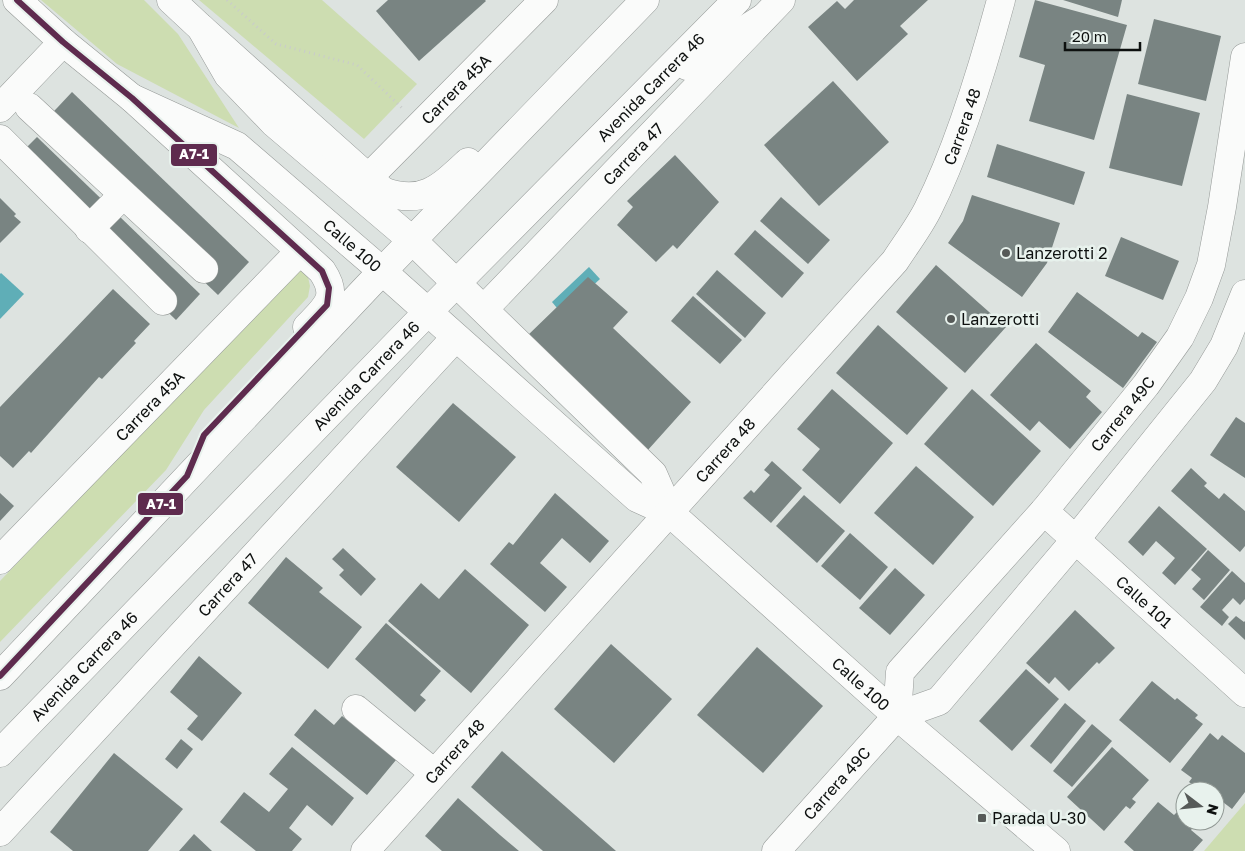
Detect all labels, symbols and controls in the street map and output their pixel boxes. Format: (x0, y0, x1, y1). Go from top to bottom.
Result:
scale bar (1065, 20, 1140, 52)
text: 20 m (1072, 27, 1107, 45)
street label: Avenida Carrera 46 (593, 29, 709, 146)
street label: Carrera 45A (417, 50, 495, 128)
street label: Carrera 48 (939, 85, 985, 168)
street label: Carrera 47 (598, 119, 668, 189)
line badge: A7-1 (170, 143, 218, 167)
text: A7-1 (179, 145, 209, 162)
street label: Calle 100 (319, 215, 386, 276)
place label: Lanzerotti 2 (1016, 243, 1108, 263)
marker: Lanzerotti 2 (1000, 247, 1012, 259)
place label: Lanzerotti (961, 309, 1039, 329)
marker: Lanzerotti (945, 313, 957, 325)
street label: Avenida Carrera 46 (309, 316, 424, 434)
street label: Carrera 45A (111, 366, 189, 445)
street label: Carrera 49C (1086, 372, 1159, 456)
street label: Carrera 48 (691, 413, 759, 487)
line badge: A7-1 (137, 492, 184, 516)
text: A7-1 (146, 495, 176, 512)
street label: Carrera 47 (194, 549, 262, 621)
street label: Calle 101 (1112, 571, 1176, 632)
street label: Avenida Carrera 46 (27, 607, 142, 725)
street label: Calle 100 (828, 653, 894, 715)
street label: Carrera 48 (420, 715, 489, 788)
street label: Carrera 49C (799, 743, 875, 824)
north arrow (1175, 781, 1225, 831)
text: N (1203, 802, 1223, 817)
place label: Parada U-30 (992, 808, 1086, 828)
marker: Parada U-30 (976, 812, 988, 824)

